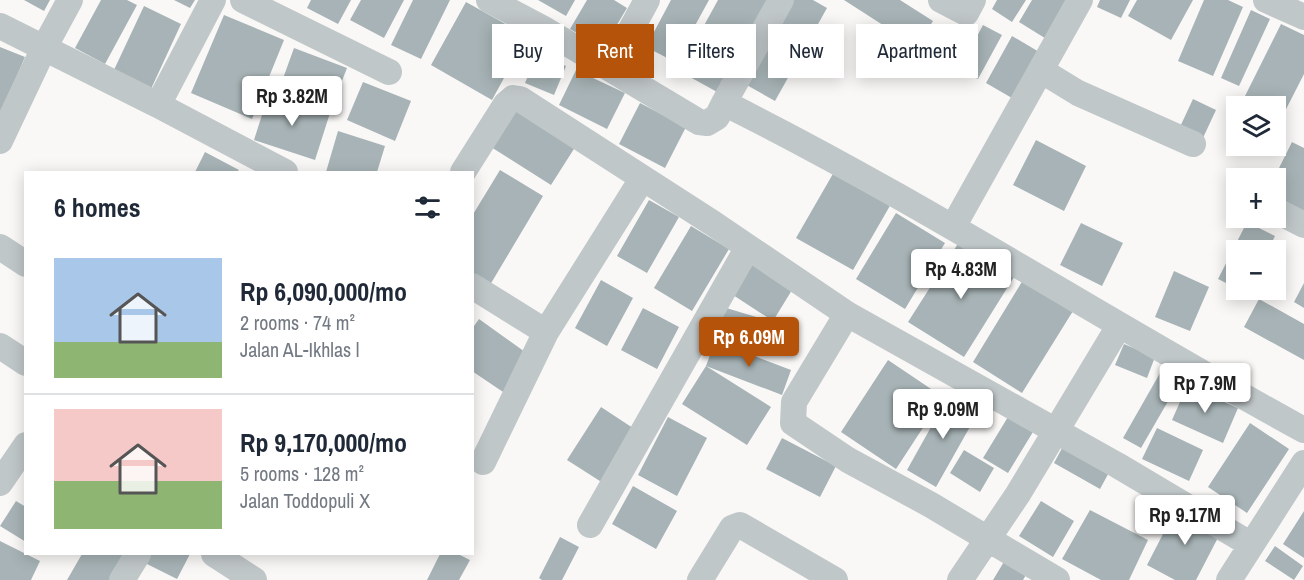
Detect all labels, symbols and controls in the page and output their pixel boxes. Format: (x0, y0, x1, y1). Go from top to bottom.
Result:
chip: Buy (492, 24, 564, 78)
chip: Rent (576, 24, 654, 78)
chip: Filters (666, 24, 756, 78)
chip: New (768, 24, 844, 78)
chip: Apartment (856, 24, 978, 78)
pin: Rp 3.82M (230, 76, 354, 127)
text: Rp 3.82M (256, 82, 328, 109)
map controls (1226, 96, 1286, 300)
button: layers (1226, 96, 1286, 156)
button: + (1226, 168, 1286, 228)
text: 6 homes (54, 190, 141, 225)
icon: filters (411, 191, 444, 224)
button: − (1226, 240, 1286, 300)
pin: Rp 4.83M (899, 249, 1023, 300)
text: Rp 4.83M (925, 255, 997, 282)
text: Rp 6,090,000/mo (240, 274, 407, 309)
icon: home (102, 282, 174, 354)
text: 2 rooms · 74 m² (240, 309, 355, 336)
pin: Rp 6.09M (687, 317, 811, 368)
text: Rp 6.09M (713, 323, 785, 350)
text: Jalan AL-Ikhlas l (240, 336, 359, 363)
pin: Rp 7.9M (1150, 363, 1260, 414)
text: Rp 7.9M (1174, 369, 1236, 396)
pin: Rp 9.09M (881, 389, 1005, 440)
text: Rp 9.09M (907, 395, 979, 422)
text: Rp 9,170,000/mo (240, 425, 407, 460)
icon: home (102, 433, 174, 505)
text: 5 rooms · 128 m² (240, 460, 364, 487)
text: Jalan Toddopuli X (240, 487, 370, 514)
pin: Rp 9.17M (1123, 495, 1247, 546)
text: Rp 9.17M (1149, 501, 1221, 528)

